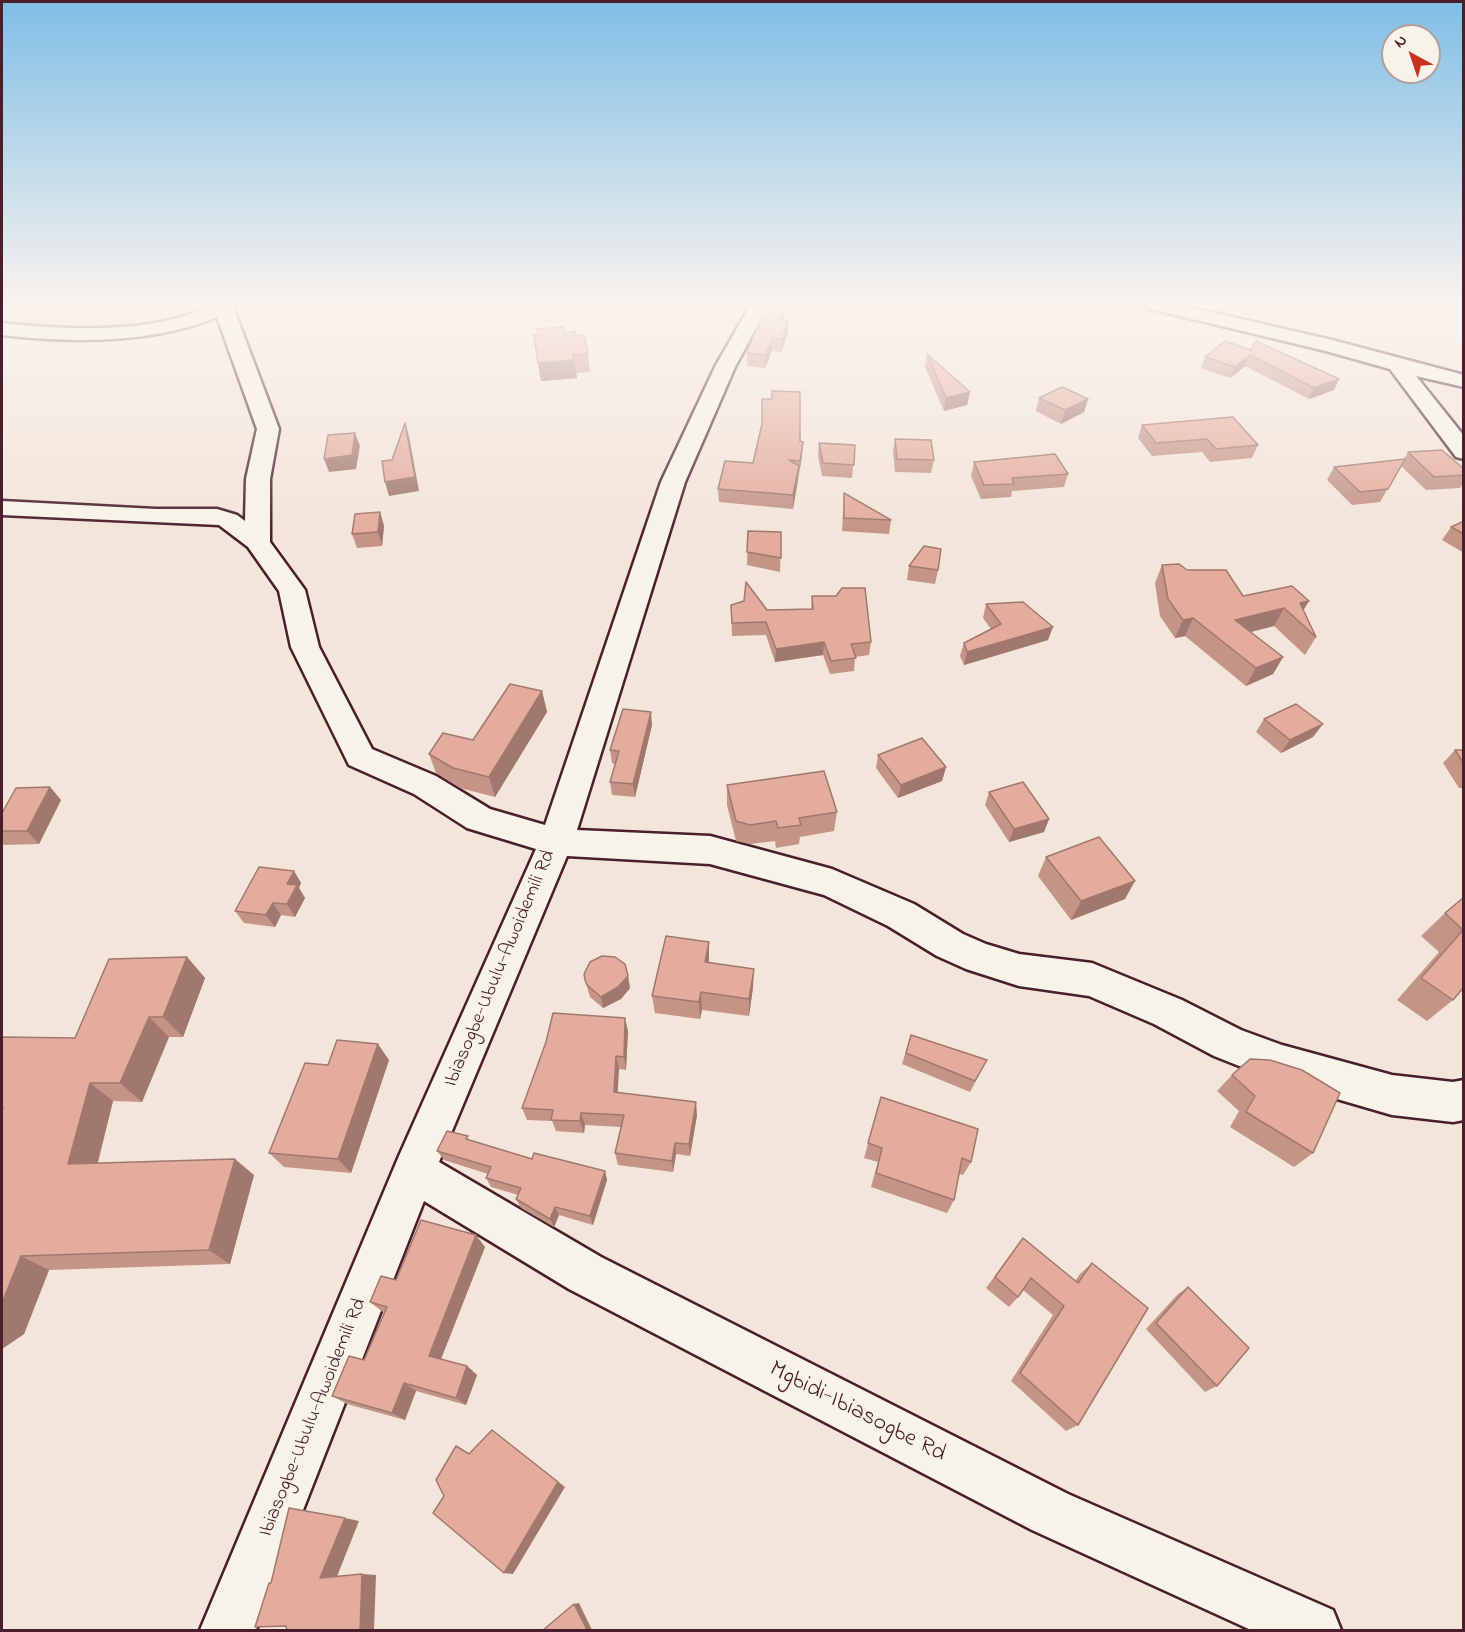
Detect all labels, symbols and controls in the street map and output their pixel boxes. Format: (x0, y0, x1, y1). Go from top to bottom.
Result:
north arrow (1381, 24, 1441, 84)
text: N (1389, 29, 1413, 54)
street label: Ibiasogbe-Ubulu-Awoidemili Rd (440, 847, 562, 1091)
street label: Ibiasogbe-Ubulu-Awoidemili Rd (255, 1295, 373, 1541)
street label: Mgbidi-Ibiasogbe Rd (764, 1356, 950, 1470)

